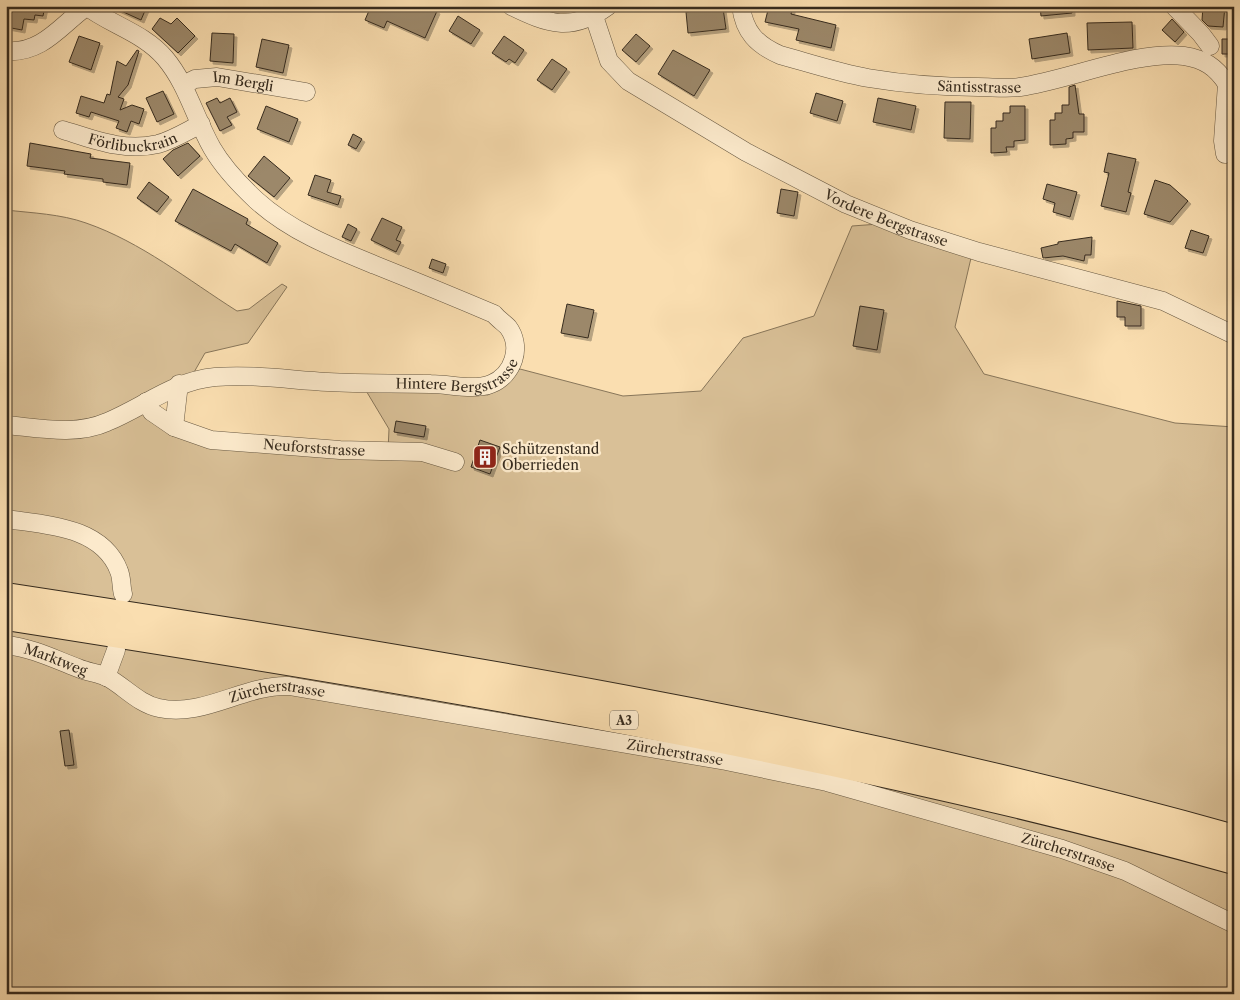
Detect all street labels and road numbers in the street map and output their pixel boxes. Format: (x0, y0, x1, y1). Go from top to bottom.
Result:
street label: Im Bergli (212, 68, 275, 95)
street label: Säntisstrasse (937, 77, 1022, 97)
street label: Förlibuckrain (86, 129, 180, 156)
street label: Vordere Bergstrasse (820, 185, 950, 251)
street label: Hintere Bergstrasse (395, 356, 522, 396)
street label: Neuforststrasse (263, 435, 366, 460)
street label: Marktweg (22, 640, 90, 680)
street label: Zürcherstrasse (227, 677, 327, 707)
road number: A3 (610, 710, 638, 730)
street label: Zürcherstrasse (625, 735, 725, 769)
street label: Zürcherstrasse (1019, 829, 1118, 876)

